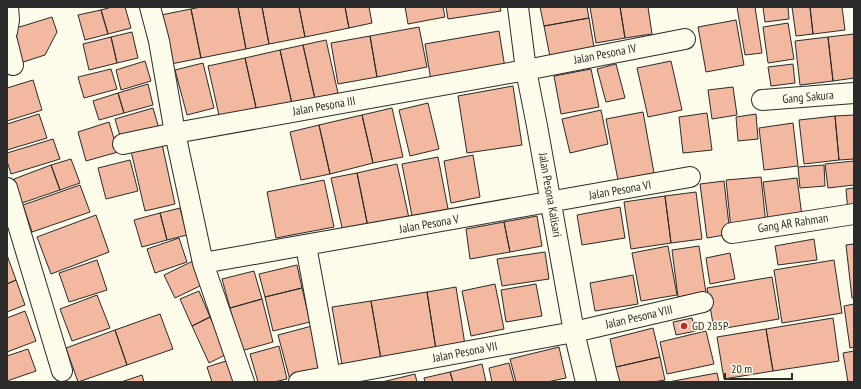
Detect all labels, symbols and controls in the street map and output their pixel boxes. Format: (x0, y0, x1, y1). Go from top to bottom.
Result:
street label: Jalan Pesona IV (571, 40, 638, 67)
street label: Gang Sakura (782, 87, 835, 106)
street label: Jalan Pesona III (290, 93, 356, 119)
street label: Jalan Pesona Kalisari (536, 150, 565, 238)
street label: Jalan Pesona VI (587, 177, 652, 203)
street label: Gang AR Rahman (757, 210, 829, 235)
street label: Jalan Pesona V (397, 211, 460, 236)
street label: Jalan Pesona VIII (603, 301, 674, 332)
place label: GD 285P (692, 318, 729, 333)
marker: GD 285P (679, 321, 689, 331)
street label: Jalan Pesona VII (430, 338, 499, 365)
scale bar (725, 355, 792, 381)
text: 20 m (731, 361, 752, 376)

